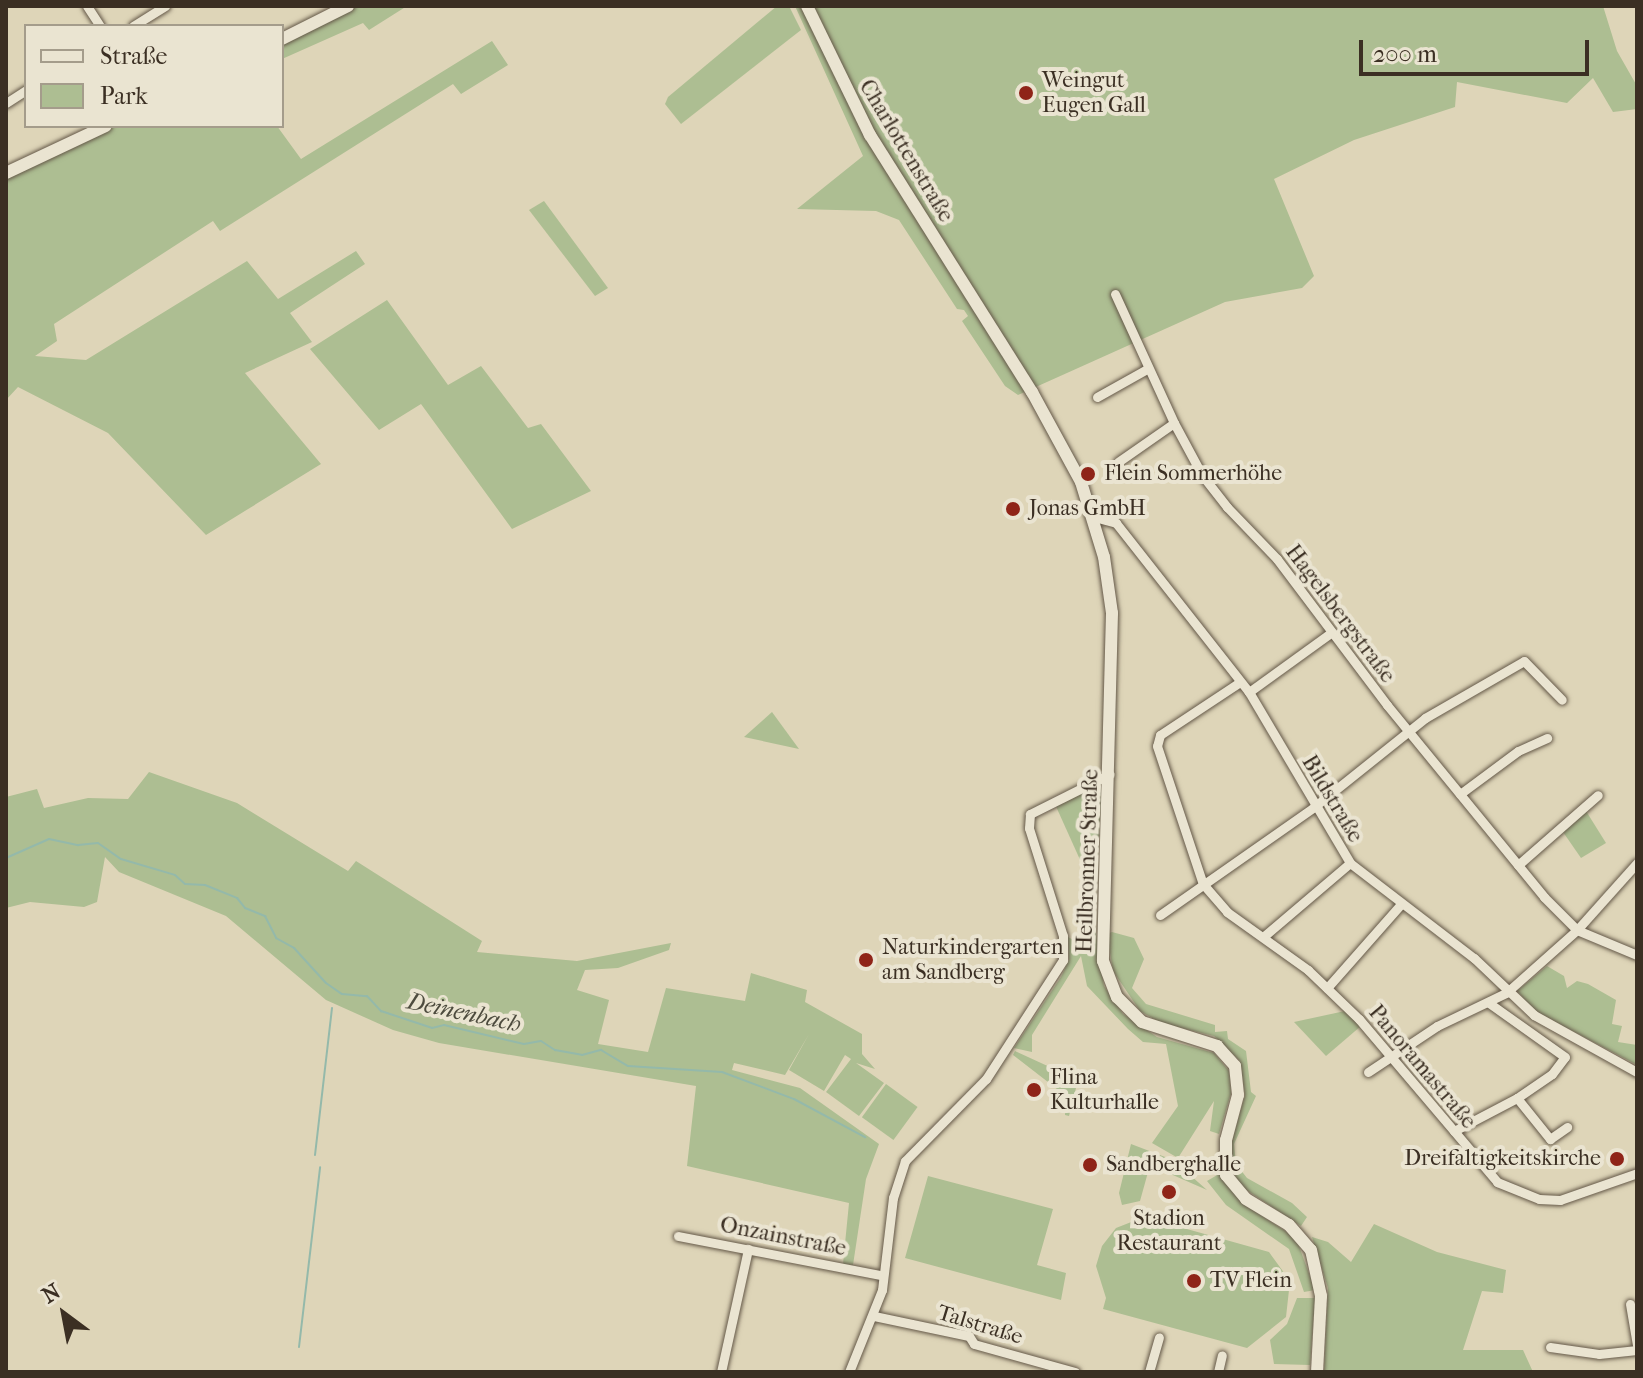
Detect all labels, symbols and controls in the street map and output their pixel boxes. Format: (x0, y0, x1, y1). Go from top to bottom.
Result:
legend (24, 24, 284, 128)
scale bar (1363, 24, 1593, 74)
text: 200 m (1373, 40, 1437, 68)
text: Straße (100, 42, 167, 70)
place label: Weingut Eugen Gall (1042, 67, 1146, 118)
street label: Charlottenstraße (853, 75, 959, 227)
text: Park (100, 82, 148, 110)
marker: Weingut Eugen Gall (1017, 84, 1035, 102)
place label: Flein Sommerhöhe (1104, 461, 1282, 487)
marker: Flein Sommerhöhe (1079, 465, 1097, 483)
place label: Jonas GmbH (1029, 496, 1146, 522)
marker: Jonas GmbH (1004, 500, 1022, 518)
street label: Hagelsbergstraße (1279, 540, 1401, 688)
street label: Bildstraße (1296, 751, 1368, 847)
street label: Heilbronner Straße (1072, 769, 1104, 953)
place label: Naturkindergarten am Sandberg (882, 934, 1063, 986)
marker: Naturkindergarten am Sandberg (857, 951, 875, 969)
water label: Deinenbach (405, 987, 523, 1039)
street label: Panoramastraße (1363, 1000, 1481, 1134)
place label: Flina Kulturhalle (1050, 1064, 1159, 1116)
marker: Flina Kulturhalle (1025, 1081, 1043, 1099)
place label: Dreifaltigkeitskirche (1404, 1146, 1601, 1172)
marker: Dreifaltigkeitskirche (1608, 1150, 1626, 1168)
place label: Sandberghalle (1106, 1152, 1241, 1178)
marker: Sandberghalle (1081, 1156, 1099, 1174)
marker: Stadion Restaurant (1160, 1183, 1178, 1201)
place label: Stadion Restaurant (1116, 1205, 1222, 1256)
street label: Onzainstraße (718, 1212, 848, 1262)
place label: TV Flein (1210, 1268, 1292, 1294)
marker: TV Flein (1185, 1272, 1203, 1290)
north arrow (24, 1274, 104, 1354)
text: N (37, 1278, 65, 1309)
street label: Talstraße (934, 1300, 1026, 1350)

